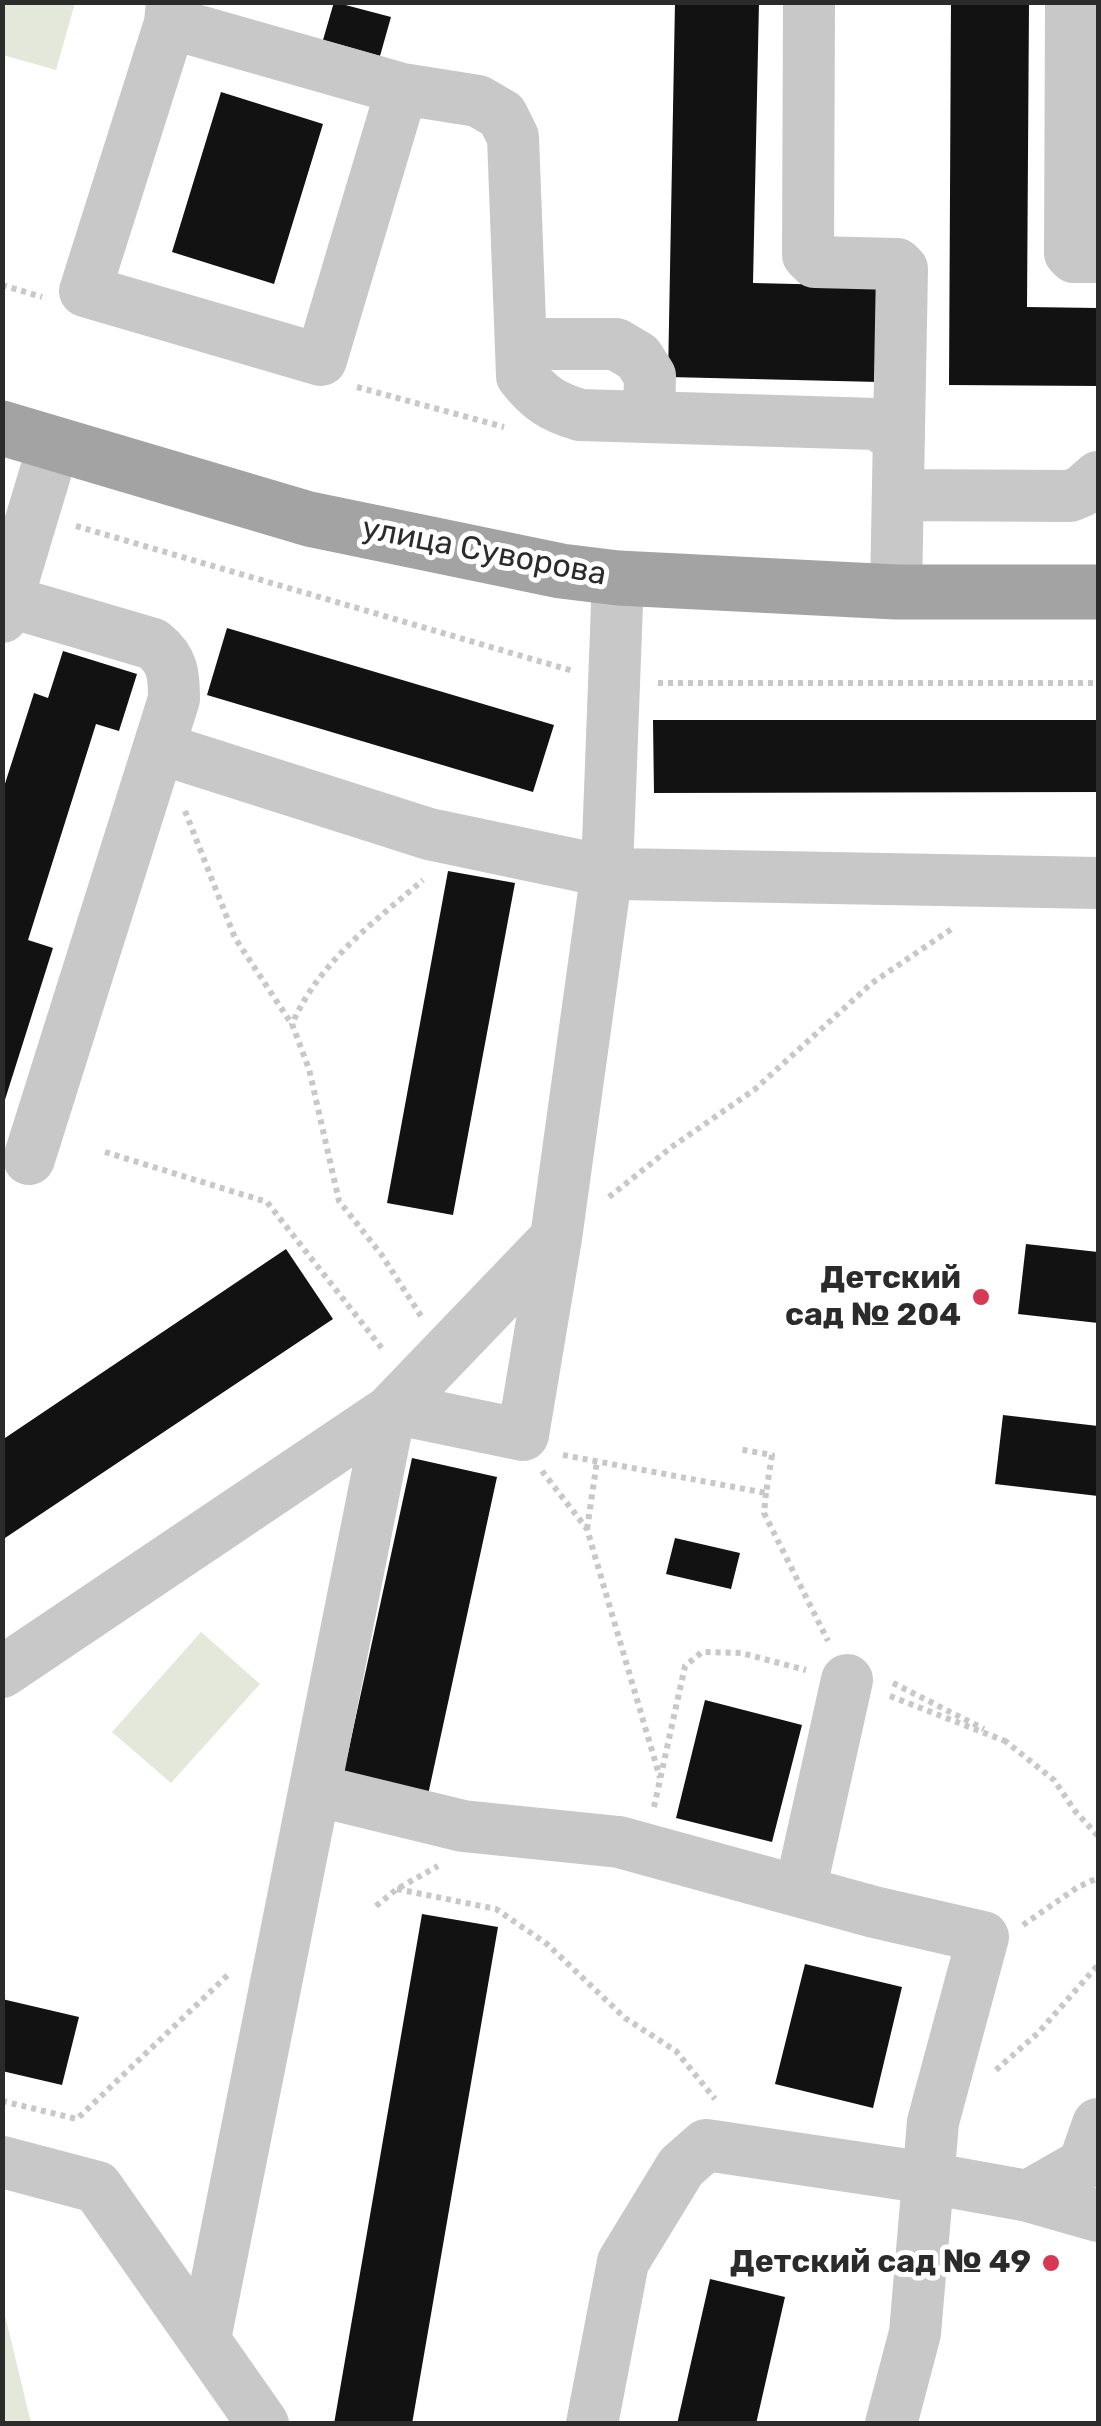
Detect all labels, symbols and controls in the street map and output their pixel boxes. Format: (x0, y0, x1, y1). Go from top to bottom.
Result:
street label: улица Суворова (359, 509, 609, 595)
place label: Детский сад № 204 (785, 1260, 961, 1335)
marker: Детский сад № 204 (970, 1286, 992, 1308)
place label: Детский сад № 49 (730, 2244, 1031, 2282)
marker: Детский сад № 49 (1040, 2252, 1062, 2274)

